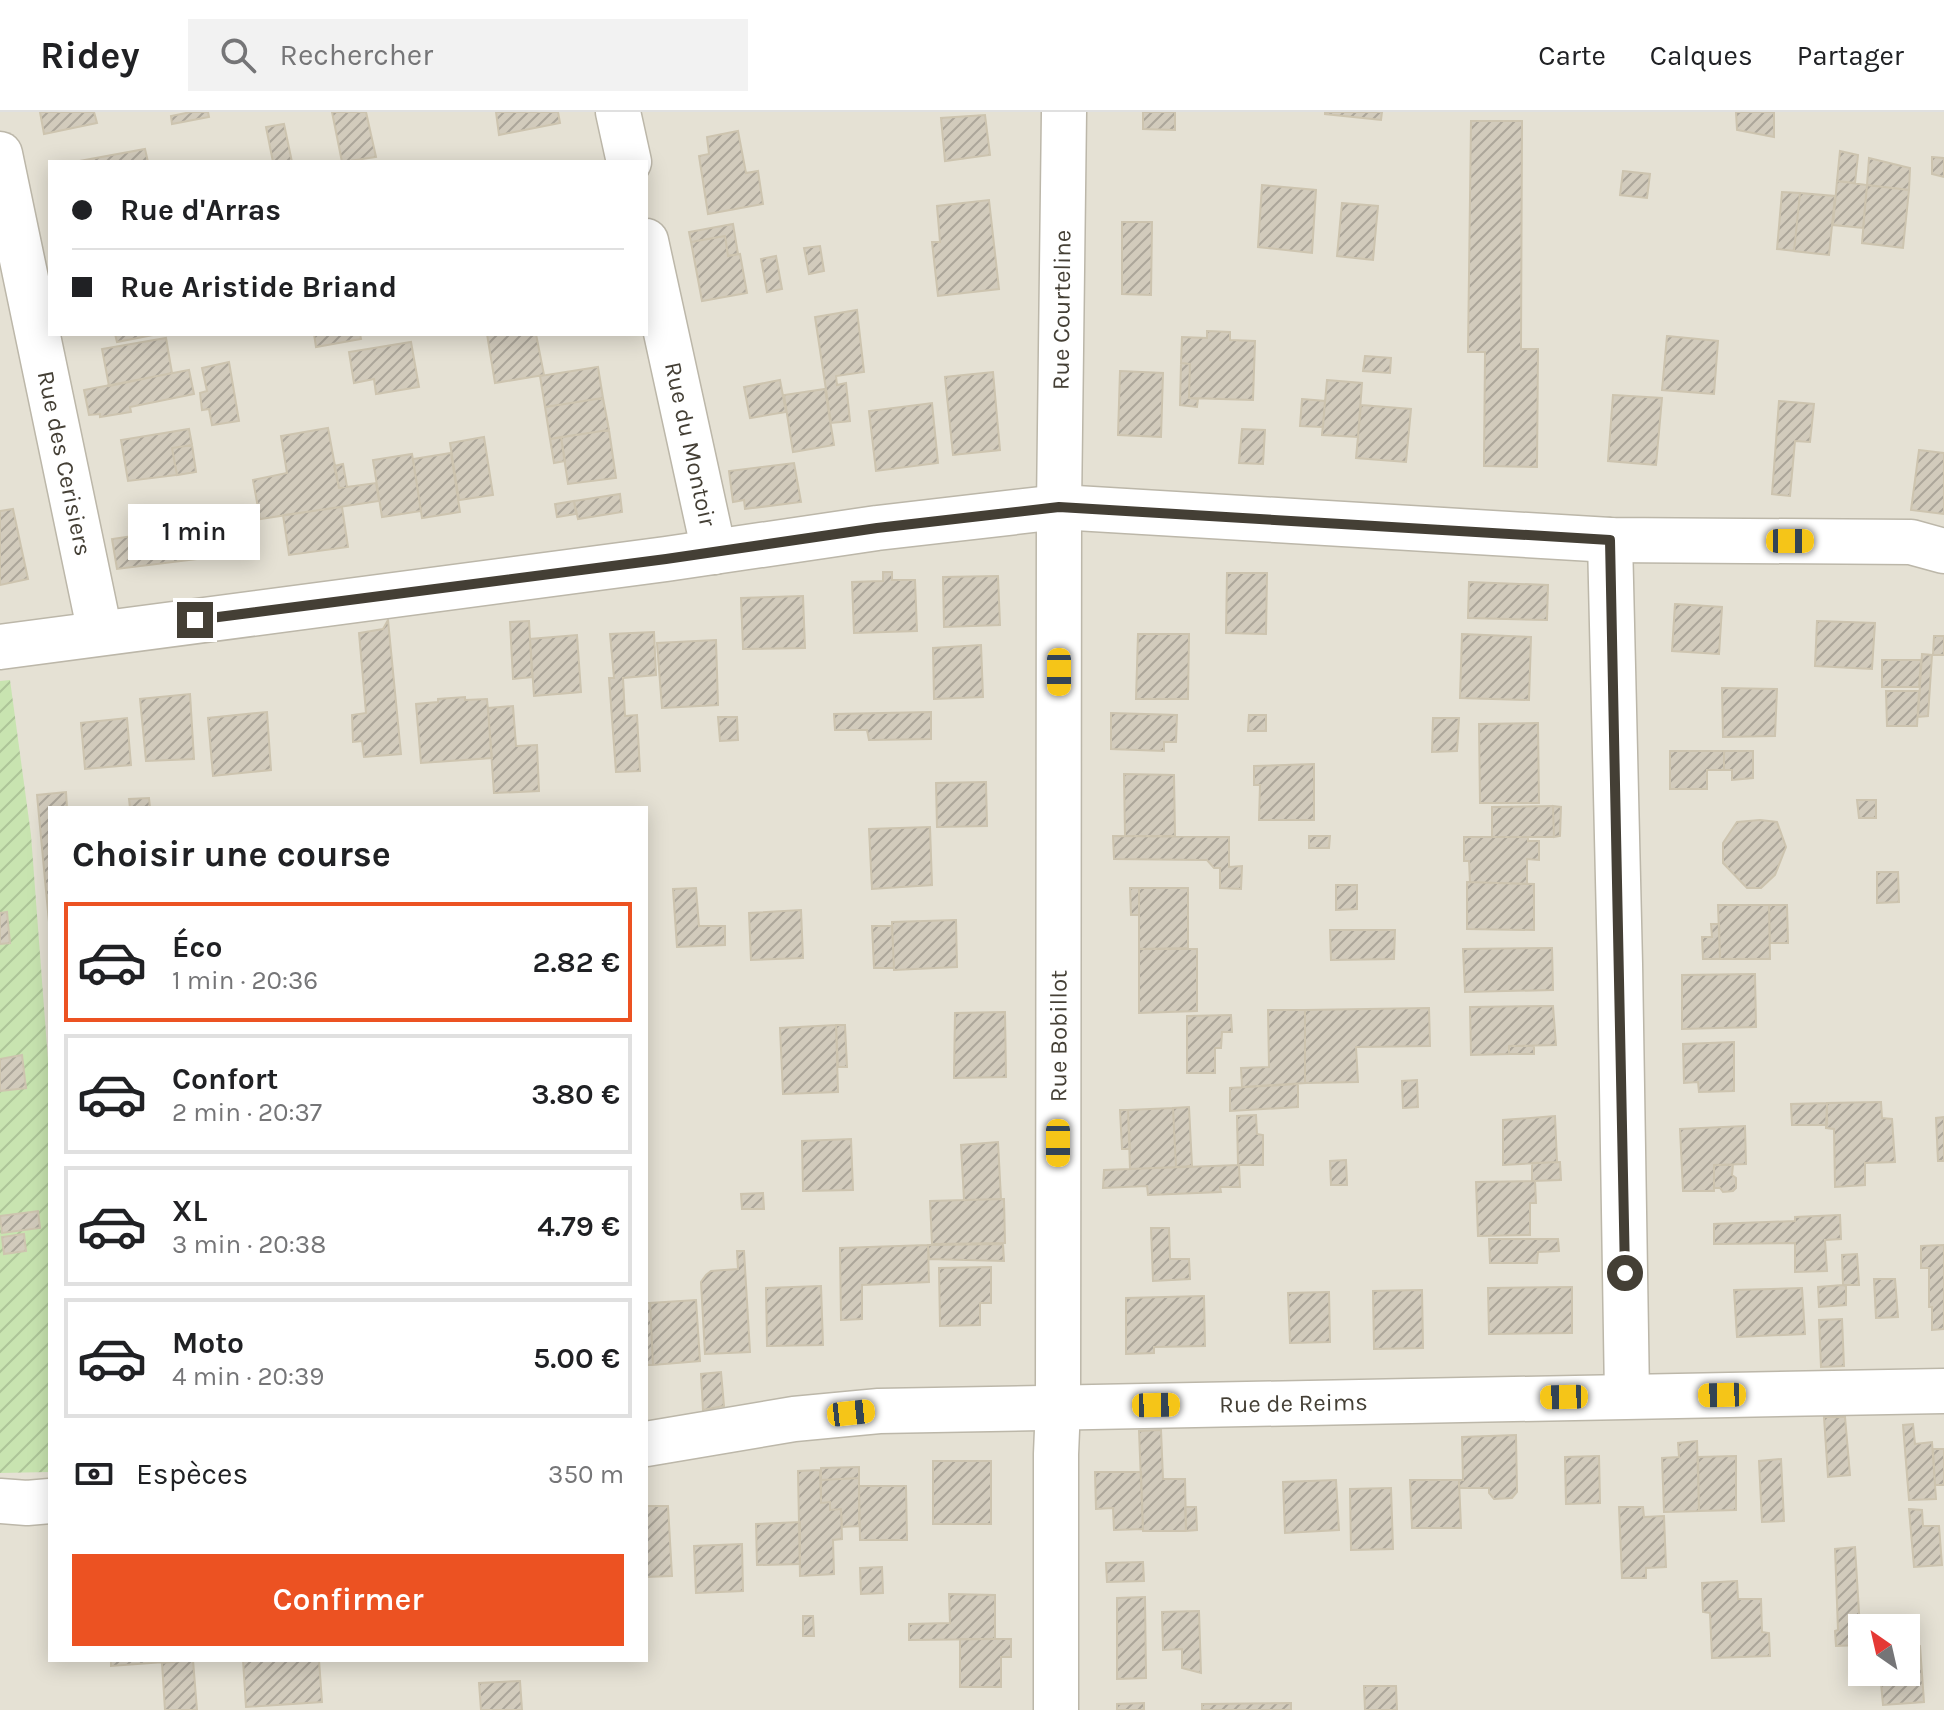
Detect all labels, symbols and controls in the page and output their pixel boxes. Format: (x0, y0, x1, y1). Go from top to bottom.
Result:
search box (188, 19, 748, 91)
text: Ridey (40, 33, 140, 78)
icon: search (216, 33, 260, 77)
text: Rechercher (280, 37, 433, 73)
text: Carte (1538, 39, 1606, 72)
text: Calques (1650, 39, 1753, 72)
text: Partager (1797, 39, 1904, 72)
text: Rue d'Arras (120, 192, 281, 228)
street label: Rue Courteline (1046, 230, 1077, 390)
text: Rue Aristide Briand (120, 269, 397, 305)
street label: Rue du Montoir (659, 359, 722, 529)
street label: Rue des Cerisiers (32, 368, 98, 558)
callout: 1 min (129, 504, 261, 560)
text: 1 min (162, 516, 226, 547)
car (1766, 529, 1814, 553)
route end (177, 602, 213, 638)
car (1047, 648, 1071, 696)
text: Choisir une course (72, 833, 391, 875)
icon: car (76, 926, 148, 998)
text: Éco (172, 929, 222, 965)
text: 2.82 € (533, 944, 620, 980)
text: 1 min · 20:36 (172, 965, 318, 996)
street label: Rue Bobillot (1044, 970, 1072, 1102)
icon: car (76, 1058, 148, 1130)
text: Confort (172, 1061, 278, 1097)
text: 3.80 € (531, 1076, 620, 1112)
text: 2 min · 20:37 (172, 1097, 322, 1128)
car (1046, 1119, 1070, 1167)
icon: car (76, 1190, 148, 1262)
text: XL (172, 1193, 207, 1229)
text: 4.79 € (537, 1208, 620, 1244)
text: 3 min · 20:38 (172, 1229, 326, 1260)
route start (1607, 1255, 1643, 1291)
icon: car (76, 1322, 148, 1394)
text: Moto (172, 1325, 244, 1361)
text: 5.00 € (533, 1340, 620, 1376)
text: 4 min · 20:39 (172, 1361, 324, 1392)
car (1698, 1383, 1746, 1407)
car (1540, 1385, 1588, 1409)
street label: Rue de Reims (1219, 1388, 1368, 1419)
car (1132, 1393, 1180, 1417)
car (826, 1399, 876, 1427)
icon: cash (72, 1452, 116, 1496)
text: Espèces (136, 1456, 248, 1492)
text: 350 m (548, 1459, 624, 1490)
button: Confirmer (72, 1554, 624, 1646)
north arrow (1848, 1614, 1920, 1686)
map controls (1848, 1614, 1920, 1686)

